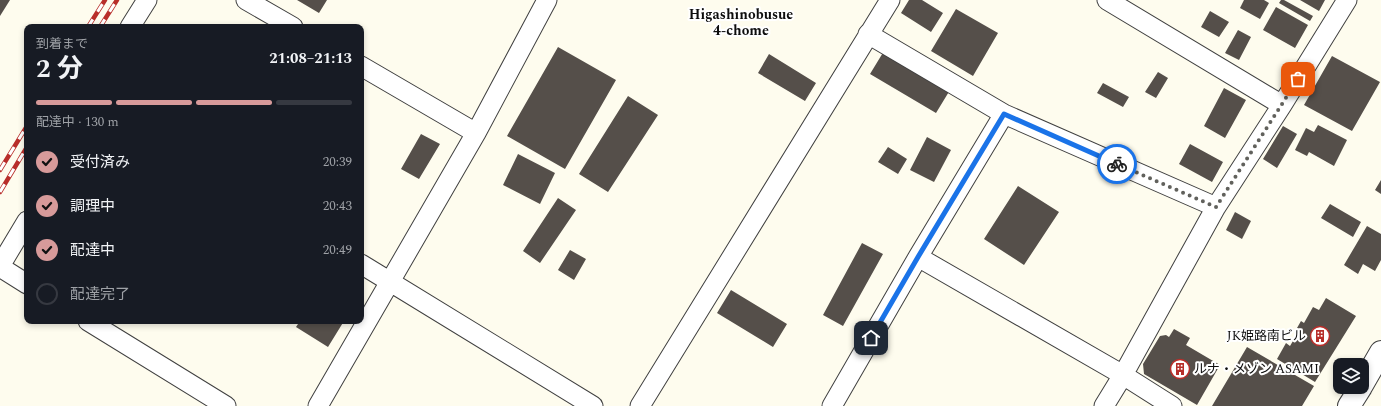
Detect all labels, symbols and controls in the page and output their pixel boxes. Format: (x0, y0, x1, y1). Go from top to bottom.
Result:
district label: Higashinobusue 4-chome (689, 4, 793, 41)
text: 到着まで (36, 34, 88, 54)
text: 21:08–21:13 (269, 47, 352, 70)
text: 2 分 (36, 49, 83, 89)
pin (1281, 62, 1315, 96)
icon: bag (1287, 68, 1309, 90)
text: 配達中 · 130 m (36, 112, 119, 132)
courier (1097, 144, 1137, 184)
icon: check (36, 151, 58, 173)
text: 受付済み (70, 151, 130, 174)
text: 20:39 (323, 152, 352, 172)
icon: bike (1106, 153, 1128, 175)
icon: check (36, 195, 58, 217)
text: 調理中 (70, 195, 115, 218)
text: 20:43 (323, 196, 352, 216)
icon: check (36, 239, 58, 261)
text: 配達中 (70, 239, 115, 262)
text: 20:49 (323, 240, 352, 260)
text: 配達完了 (70, 283, 130, 306)
pin (854, 321, 888, 355)
building icon: JK姫路南ビル (1309, 325, 1331, 347)
place label: JK姫路南ビル (1227, 326, 1306, 346)
icon: home (860, 327, 882, 349)
building icon: ルナ・メゾン ASAMI (1169, 358, 1191, 380)
map controls (1333, 358, 1369, 394)
button: layers (1333, 358, 1369, 394)
place label: ルナ・メゾン ASAMI (1194, 359, 1319, 379)

